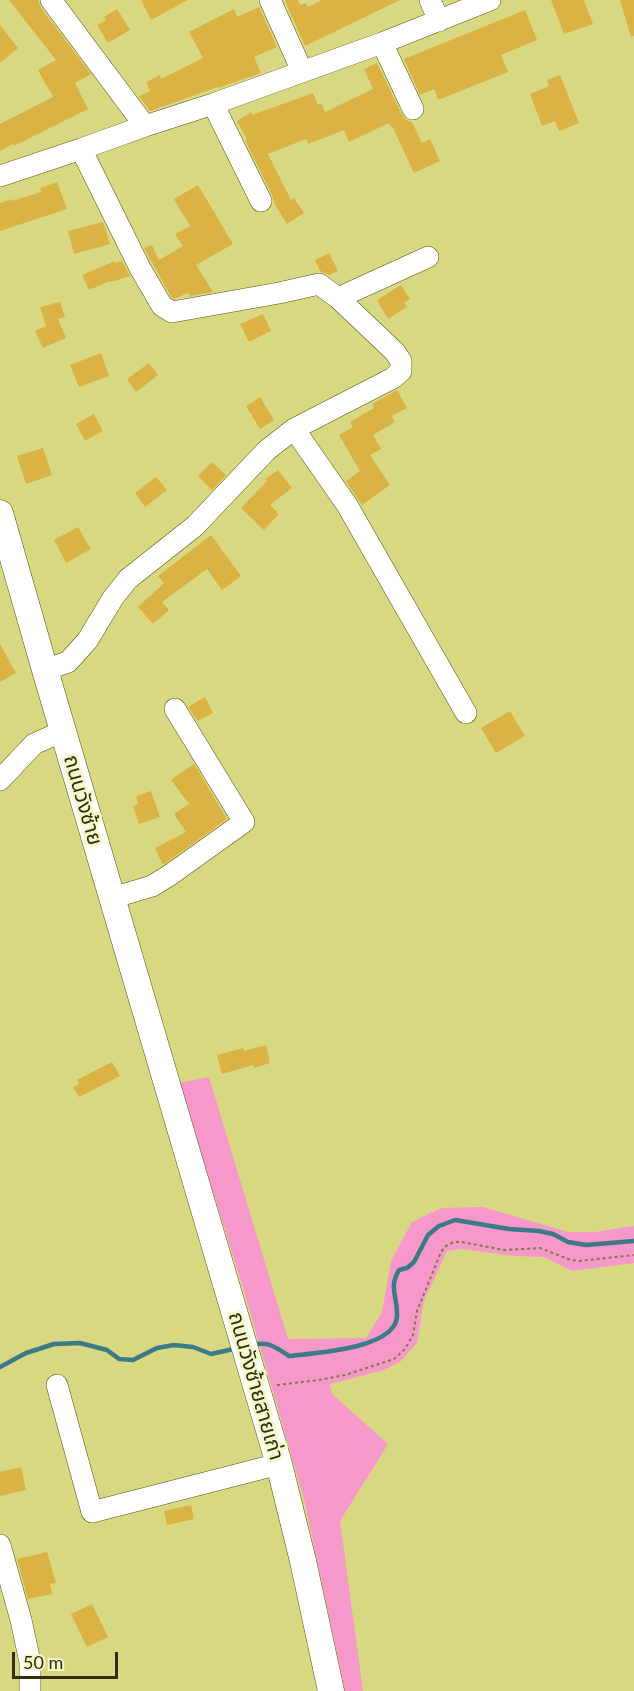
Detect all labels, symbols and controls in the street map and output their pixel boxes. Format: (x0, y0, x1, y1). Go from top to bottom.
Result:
street label: ถนนวังซ้าย (58, 752, 108, 848)
street label: ถนนวังซ้ายสายเก่า (223, 1309, 289, 1463)
scale bar (15, 1640, 122, 1678)
text: 50 m (23, 1651, 63, 1673)

